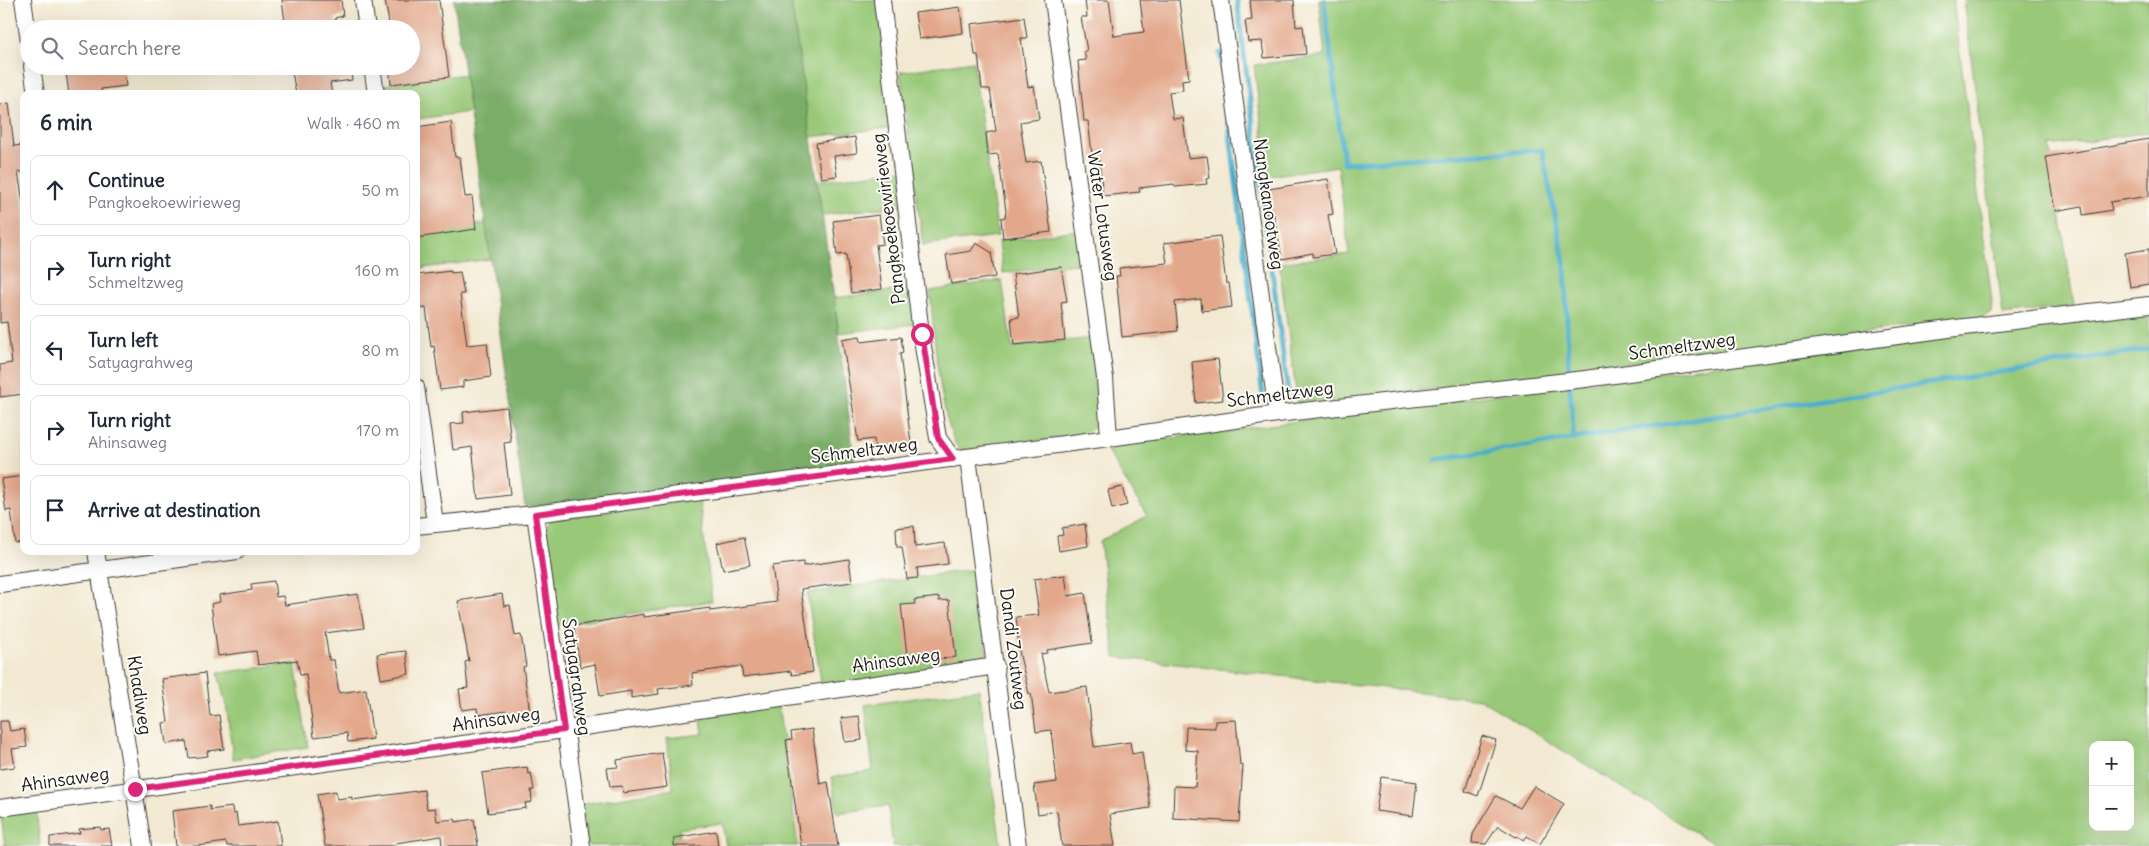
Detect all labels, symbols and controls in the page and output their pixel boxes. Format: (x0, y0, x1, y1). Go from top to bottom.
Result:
search box (20, 20, 420, 75)
icon: search (38, 34, 66, 62)
text: Search here (78, 36, 181, 60)
text: 6 min (40, 109, 92, 136)
text: Walk · 460 m (307, 113, 400, 133)
street label: Pangkoekoewirieweg (866, 132, 910, 306)
street label: Nangkanootweg (1248, 137, 1290, 271)
street label: Water Lotusweg (1082, 149, 1124, 283)
text: Continue (88, 168, 165, 192)
icon: ahead (41, 176, 69, 204)
text: 50 m (361, 180, 399, 200)
text: Pangkoekoewirieweg (88, 192, 241, 212)
text: Turn right (88, 248, 171, 272)
icon: right (41, 256, 69, 284)
text: 160 m (355, 260, 399, 280)
text: Schmeltzweg (88, 272, 184, 292)
route start (911, 323, 934, 346)
street label: Schmeltzweg (1627, 327, 1737, 365)
text: Turn left (88, 328, 158, 352)
icon: left (41, 336, 69, 364)
text: 80 m (361, 340, 399, 360)
text: Satyagrahweg (88, 352, 193, 372)
street label: Schmeltzweg (1225, 376, 1335, 412)
text: Turn right (88, 408, 171, 432)
icon: right (41, 416, 69, 444)
text: 170 m (356, 420, 399, 440)
text: Ahinsaweg (88, 432, 167, 452)
street label: Schmeltzweg (809, 432, 919, 468)
icon: arrive (41, 496, 69, 524)
text: Arrive at destination (88, 498, 261, 522)
street label: Dandi Zoutweg (995, 587, 1033, 711)
street label: Satyagrahweg (557, 617, 597, 737)
street label: Ahinsaweg (850, 642, 942, 678)
street label: Khadiweg (122, 654, 158, 736)
street label: Ahinsaweg (450, 701, 542, 737)
map controls (2089, 741, 2134, 831)
button: + (2089, 741, 2134, 786)
street label: Ahinsaweg (19, 761, 111, 797)
route end (124, 778, 147, 801)
button: − (2089, 786, 2134, 831)

